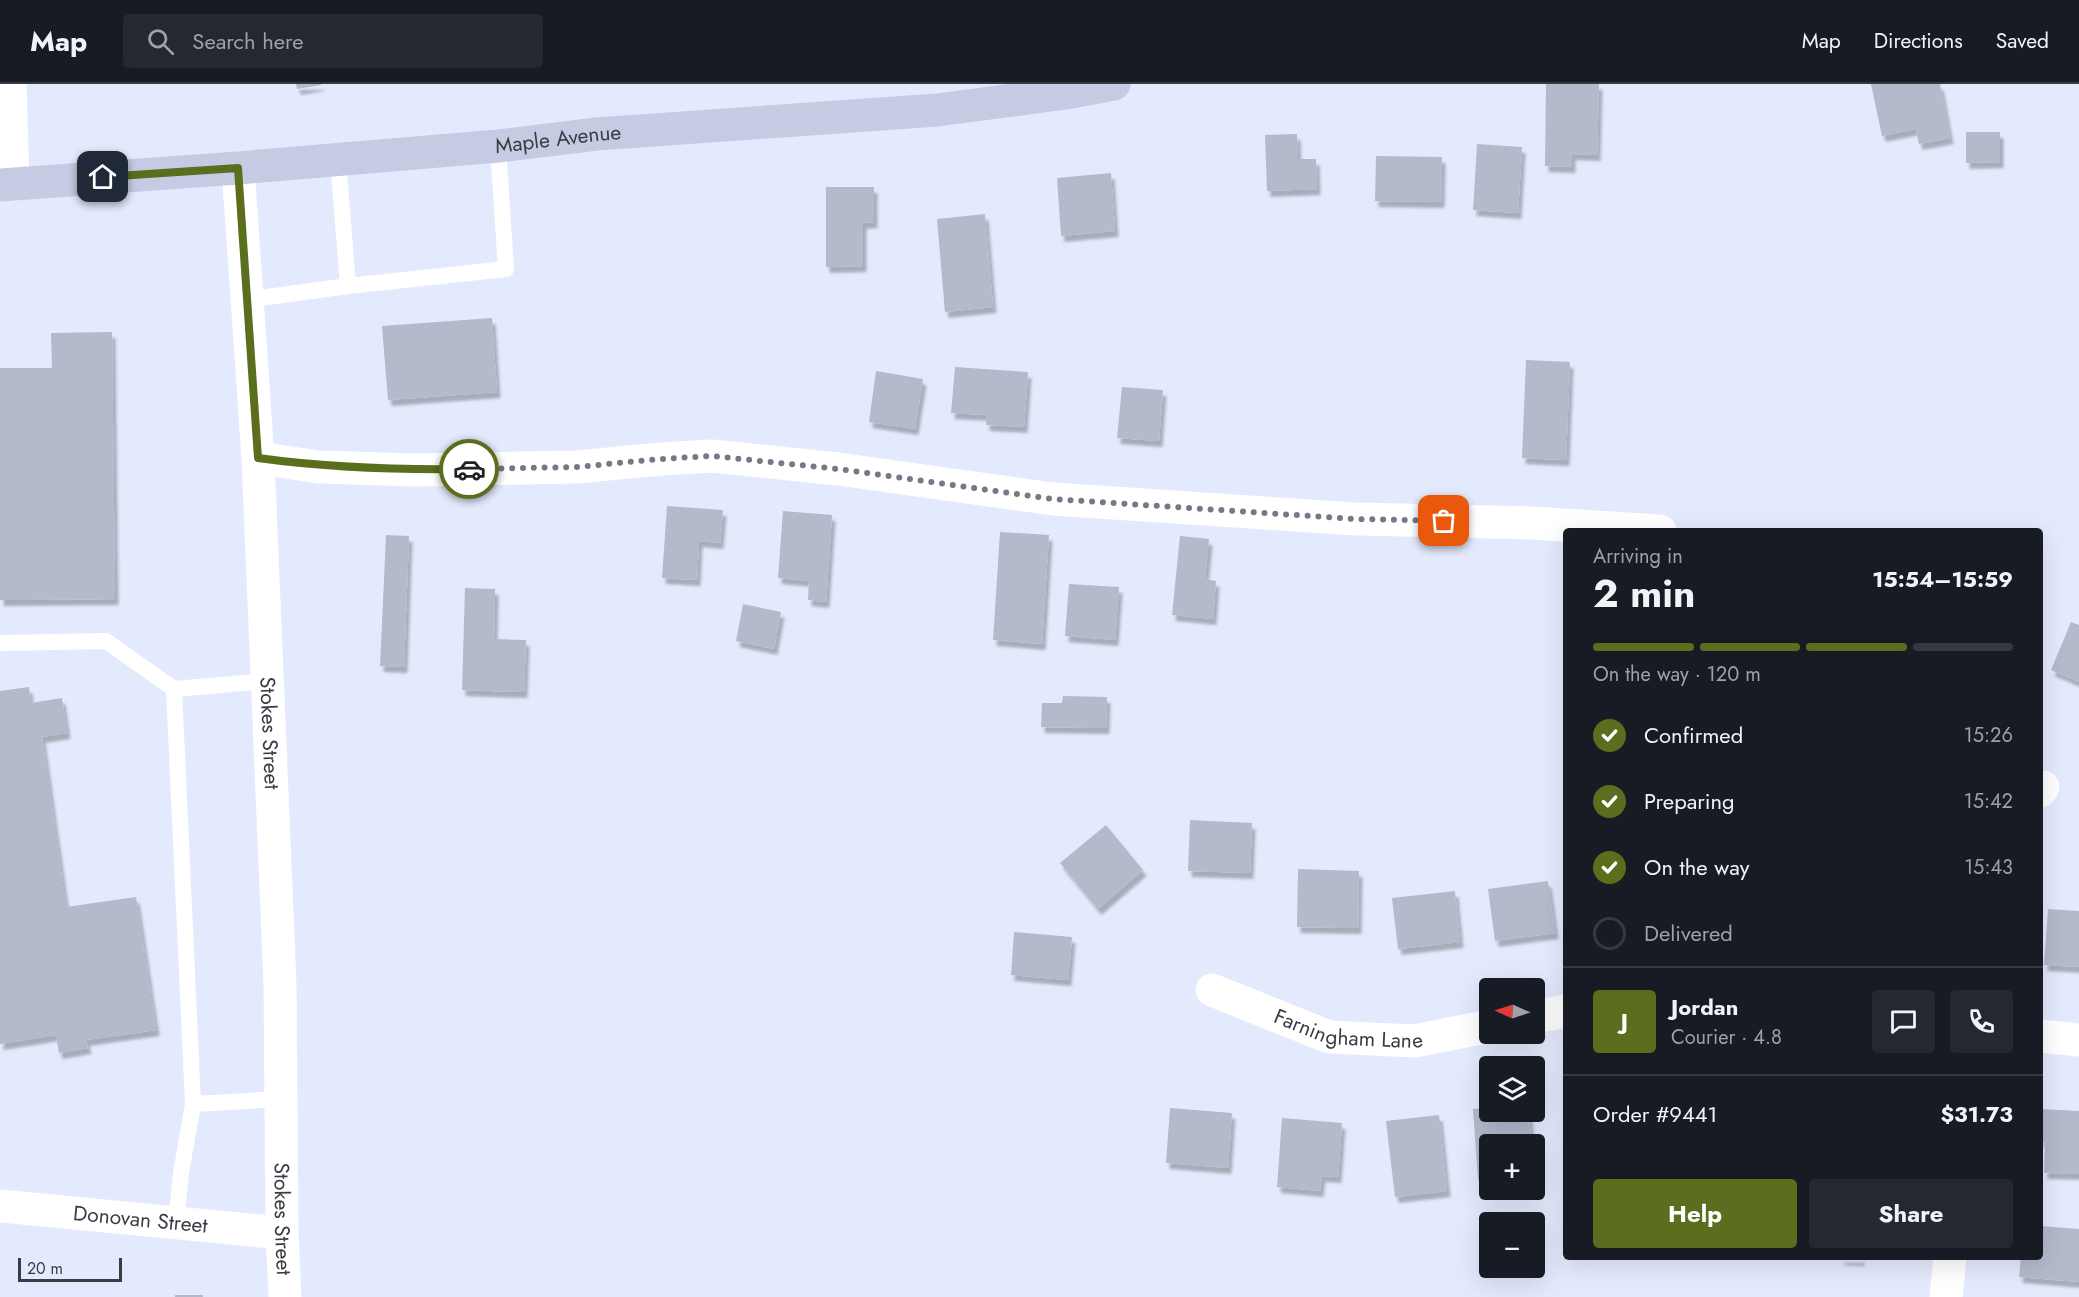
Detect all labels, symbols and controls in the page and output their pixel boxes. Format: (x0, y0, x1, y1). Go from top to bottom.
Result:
search box (123, 14, 543, 68)
text: Map (30, 21, 87, 62)
icon: search (144, 25, 177, 58)
text: Search here (192, 25, 304, 57)
text: Map (1802, 26, 1841, 56)
text: Directions (1874, 26, 1963, 56)
text: Saved (1996, 26, 2049, 56)
street label: Maple Avenue (493, 117, 622, 161)
pin (77, 151, 128, 202)
icon: home (86, 160, 119, 193)
courier (439, 439, 499, 499)
icon: car (453, 453, 486, 486)
pin (1418, 495, 1469, 546)
icon: bag (1427, 504, 1460, 537)
text: Arriving in (1593, 542, 1683, 571)
text: 15:54–15:59 (1872, 563, 2013, 595)
text: 2 min (1593, 565, 1695, 622)
text: On the way · 120 m (1593, 660, 1761, 689)
street label: Stokes Street (252, 676, 287, 790)
icon: check (1593, 719, 1626, 752)
text: Confirmed (1644, 719, 1743, 751)
text: 15:26 (1964, 721, 2013, 750)
icon: check (1593, 785, 1626, 818)
text: Preparing (1644, 785, 1735, 817)
text: 15:42 (1964, 787, 2013, 816)
icon: check (1593, 851, 1626, 884)
text: On the way (1644, 851, 1749, 883)
text: 15:43 (1964, 853, 2013, 882)
text: Delivered (1644, 917, 1733, 949)
north arrow (1479, 978, 1545, 1044)
map controls (1479, 978, 1545, 1278)
button: chat (1872, 990, 1935, 1053)
button: phone (1950, 990, 2013, 1053)
text: Jordan (1671, 991, 1738, 1023)
street label: Farningham Lane (1270, 1001, 1426, 1056)
text: J (1621, 1005, 1628, 1037)
text: Courier · 4.8 (1671, 1023, 1782, 1052)
button: layers (1479, 1056, 1545, 1122)
text: Order #9441 (1593, 1098, 1717, 1130)
text: $31.73 (1940, 1098, 2013, 1130)
button: + (1479, 1134, 1545, 1200)
street label: Stokes Street (266, 1162, 299, 1276)
button: Help (1593, 1179, 1797, 1248)
button: Share (1809, 1179, 2013, 1248)
street label: Donovan Street (72, 1198, 209, 1241)
button: − (1479, 1212, 1545, 1278)
scale bar (18, 1255, 122, 1282)
text: 20 m (27, 1257, 63, 1280)

